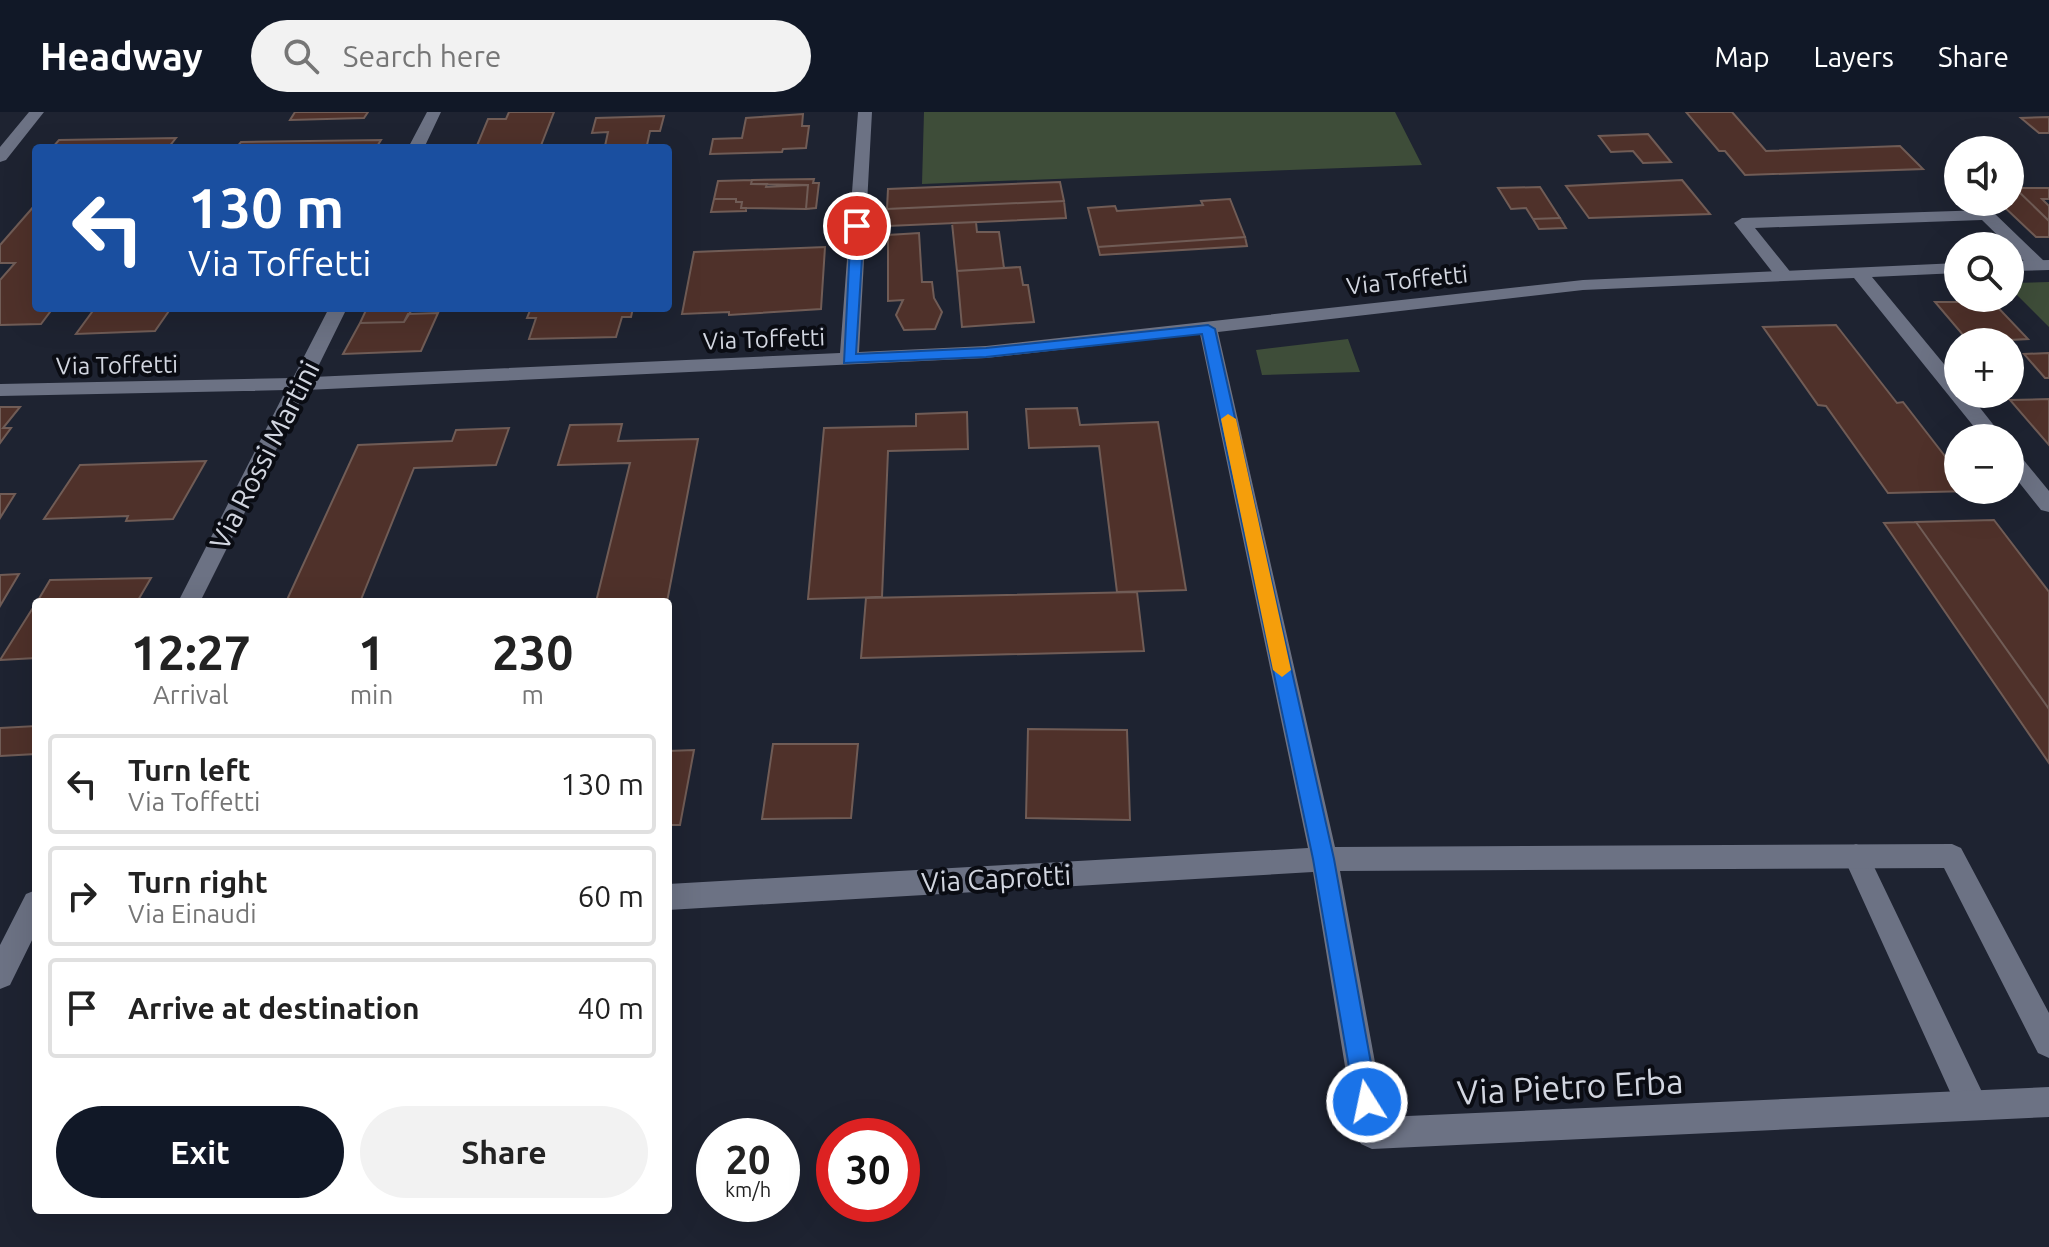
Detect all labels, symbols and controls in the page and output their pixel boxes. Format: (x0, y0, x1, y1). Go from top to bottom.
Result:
search box (251, 20, 811, 92)
icon: search (279, 34, 323, 78)
text: Headway (40, 35, 203, 77)
text: Search here (343, 39, 501, 73)
text: Map (1714, 41, 1770, 72)
text: Layers (1814, 41, 1894, 72)
text: Share (1938, 41, 2009, 72)
map controls (1944, 136, 2024, 504)
button: sound (1944, 136, 2024, 216)
icon: left (56, 176, 160, 280)
text: 130 m (188, 176, 344, 239)
pin (823, 192, 891, 260)
icon: arrive (835, 204, 879, 248)
button: search (1944, 232, 2024, 312)
text: Via Toffetti (188, 242, 371, 283)
street label: Via Toffetti (1345, 260, 1469, 300)
street label: Via Toffetti (703, 323, 825, 355)
button: + (1944, 328, 2024, 408)
street label: Via Toffetti (56, 350, 178, 380)
street label: Via Rossi Martini (203, 356, 325, 554)
button: − (1944, 424, 2024, 504)
text: 12:27 (131, 625, 251, 679)
text: 1 (358, 625, 385, 679)
text: 230 (492, 625, 573, 679)
text: Arrival (153, 680, 229, 709)
text: min (350, 680, 393, 709)
text: m (521, 680, 544, 709)
text: Turn left (128, 753, 250, 787)
icon: left (60, 762, 104, 806)
text: 130 m (560, 767, 644, 801)
text: Via Toffetti (128, 787, 260, 816)
street label: Via Caprotti (920, 859, 1072, 897)
text: Turn right (128, 865, 268, 899)
icon: right (60, 874, 104, 918)
text: 60 m (577, 879, 644, 913)
text: Via Einaudi (128, 899, 256, 928)
icon: arrive (60, 986, 104, 1030)
text: Arrive at destination (128, 991, 420, 1025)
text: 40 m (577, 991, 644, 1025)
position arrow (1325, 1060, 1409, 1144)
street label: Via Pietro Erba (1456, 1061, 1684, 1111)
button: Exit (56, 1106, 344, 1198)
button: Share (360, 1106, 648, 1198)
speed limit sign: 30 (816, 1118, 920, 1222)
text: 20 (725, 1137, 771, 1182)
text: km/h (725, 1178, 771, 1201)

